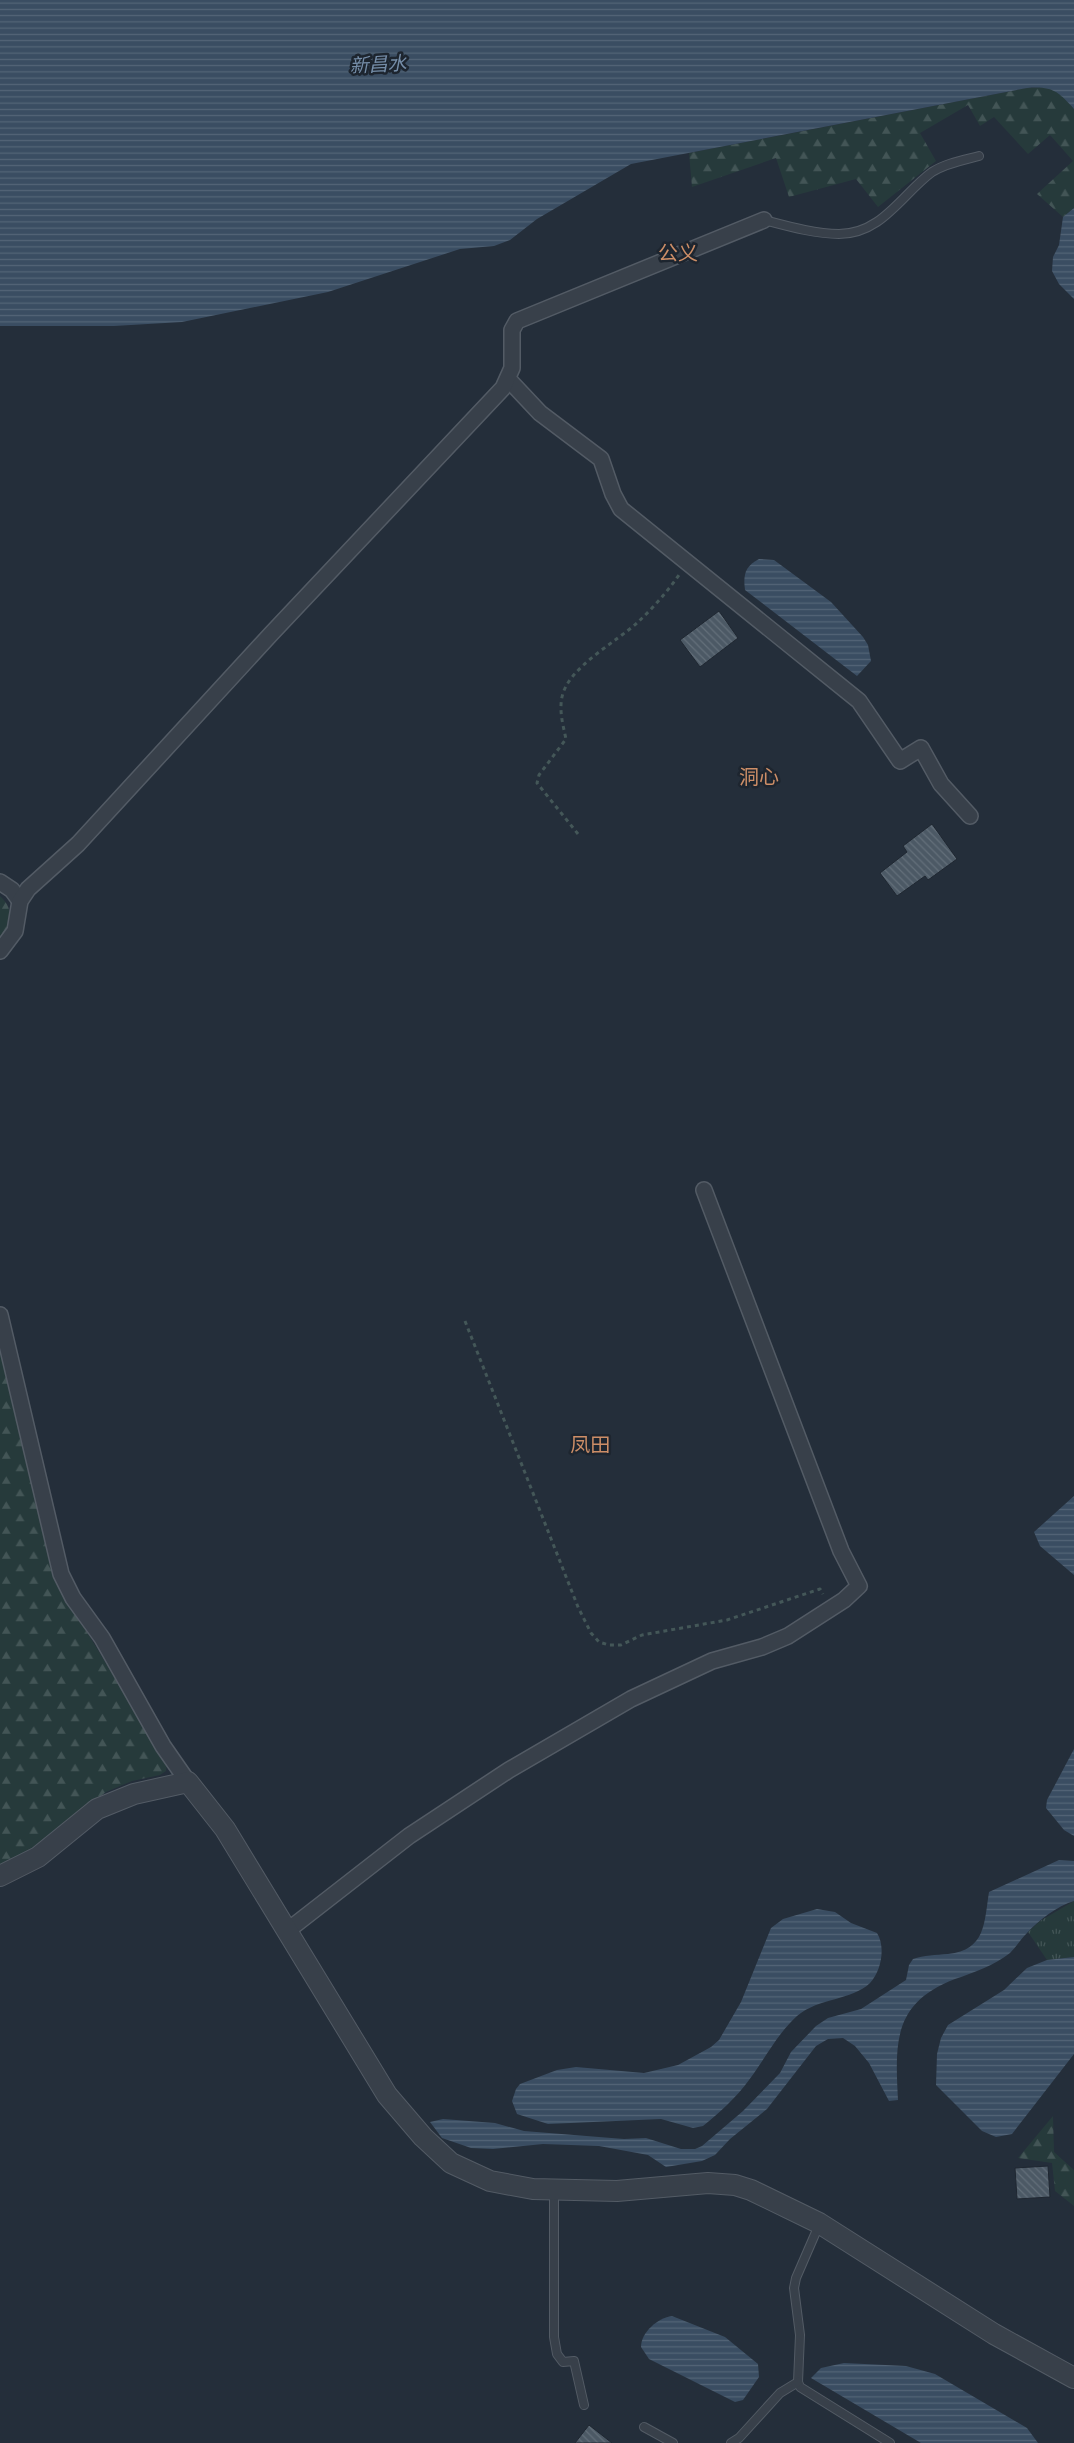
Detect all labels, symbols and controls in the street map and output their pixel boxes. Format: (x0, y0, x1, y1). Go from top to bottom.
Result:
water label: 新昌水 (349, 50, 408, 77)
district label: 公义 (658, 240, 698, 266)
district label: 洞心 (739, 764, 779, 790)
district label: 凤田 (570, 1432, 610, 1458)

